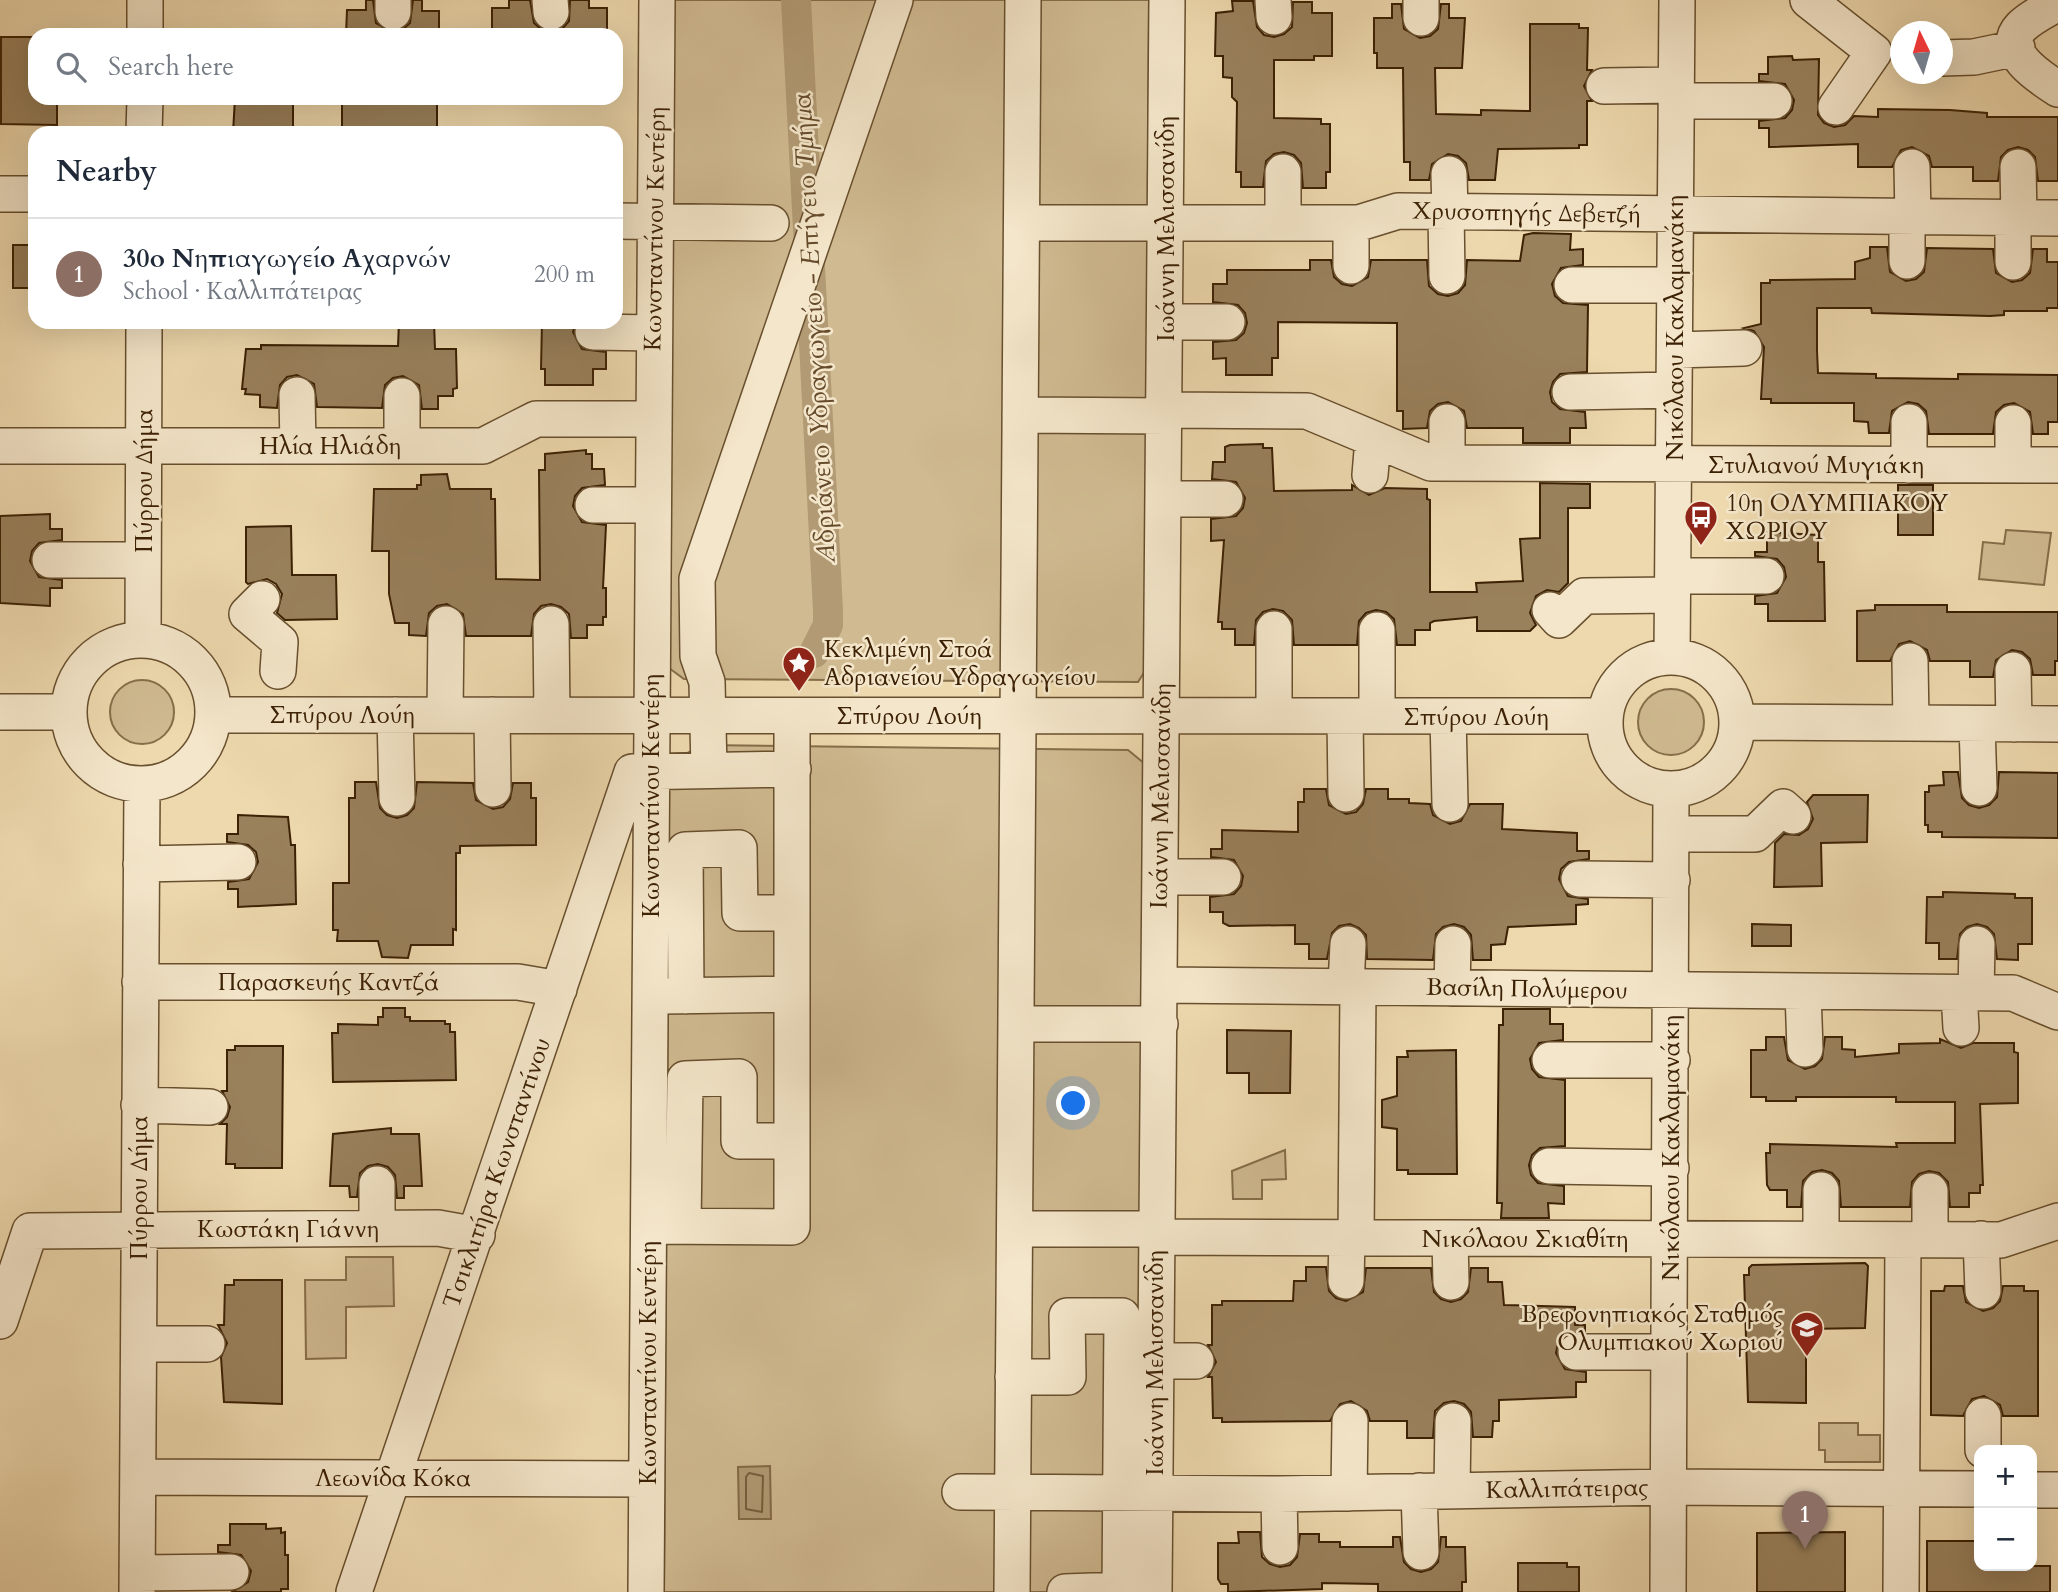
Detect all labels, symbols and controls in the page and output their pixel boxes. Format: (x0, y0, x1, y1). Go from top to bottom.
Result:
north arrow (1890, 21, 1953, 84)
search box (28, 28, 623, 105)
icon: search (52, 48, 90, 86)
text: Search here (108, 49, 234, 84)
water label: Αδριάνειο Υδραγωγείο - Επίγειο Τμήμα (784, 92, 844, 565)
street label: Κωνσταντίνου Κεντέρη (636, 107, 674, 351)
street label: Ιωάννη Μελισσανίδη (1150, 116, 1183, 342)
text: Nearby (56, 151, 157, 192)
street label: Χρυσοπηγής Δεβετζή (1412, 195, 1642, 231)
street label: Νικόλαου Κακλαμανάκη (1659, 195, 1692, 461)
text: 30ο Νηπιαγωγείο Αχαρνών (123, 241, 451, 276)
text: 1 (73, 259, 85, 290)
text: 200 m (534, 259, 595, 290)
text: School · Καλλιπάτειρας (123, 276, 362, 307)
street label: Πύρρου Δήμα (128, 408, 161, 553)
street label: Ηλία Ηλιάδη (259, 430, 401, 463)
street label: Στυλιανού Μυγιάκη (1708, 449, 1924, 482)
place label: 10η ΟΛΥΜΠΙΑΚΟΥ ΧΩΡΙΟΥ (1726, 487, 1949, 548)
bus stop icon: 10η ΟΛΥΜΠΙΑΚΟΥ ΧΩΡΙΟΥ (1682, 498, 1720, 547)
place label: Κεκλιμένη Στοά Αδριανείου Υδραγωγείου (824, 633, 1096, 694)
place icon: Κεκλιμένη Στοά Αδριανείου Υδραγωγείου (780, 644, 818, 693)
street label: Κωνσταντίνου Κεντέρη (635, 674, 668, 918)
street label: Ιωάννη Μελισσανίδη (1143, 683, 1179, 909)
street label: Σπύρου Λούη (269, 699, 415, 732)
street label: Σπύρου Λούη (836, 700, 982, 733)
street label: Σπύρου Λούη (1403, 701, 1549, 734)
street label: Παρασκευής Καντζά (218, 966, 440, 999)
street label: Βασίλη Πολύμερου (1426, 971, 1628, 1007)
street label: Νικόλαου Κακλαμανάκη (1655, 1015, 1688, 1281)
street label: Τσικλιτήρα Κωνσταντίνου (435, 1033, 559, 1313)
your location (1056, 1086, 1090, 1120)
street label: Πύρρου Δήμα (123, 1115, 156, 1260)
street label: Κωστάκη Γιάννη (197, 1213, 379, 1246)
street label: Νικόλαου Σκιαθίτη (1422, 1223, 1628, 1256)
street label: Κωνσταντίνου Κεντέρη (632, 1241, 665, 1485)
street label: Ιωάννη Μελισσανίδη (1139, 1250, 1172, 1476)
place label: Βρεφονηπιακός Σταθμός Ολυμπιακού Χωριού (1521, 1298, 1783, 1359)
school or university icon: Βρεφονηπιακός Σταθμός Ολυμπιακού Χωριού (1788, 1309, 1826, 1358)
map controls (1974, 1445, 2037, 1571)
button: + (1974, 1445, 2037, 1508)
street label: Λεωνίδα Κόκα (315, 1462, 471, 1495)
street label: Καλλιπάτειρας (1485, 1471, 1649, 1507)
pin: 1 (1782, 1491, 1828, 1549)
button: − (1974, 1508, 2037, 1571)

